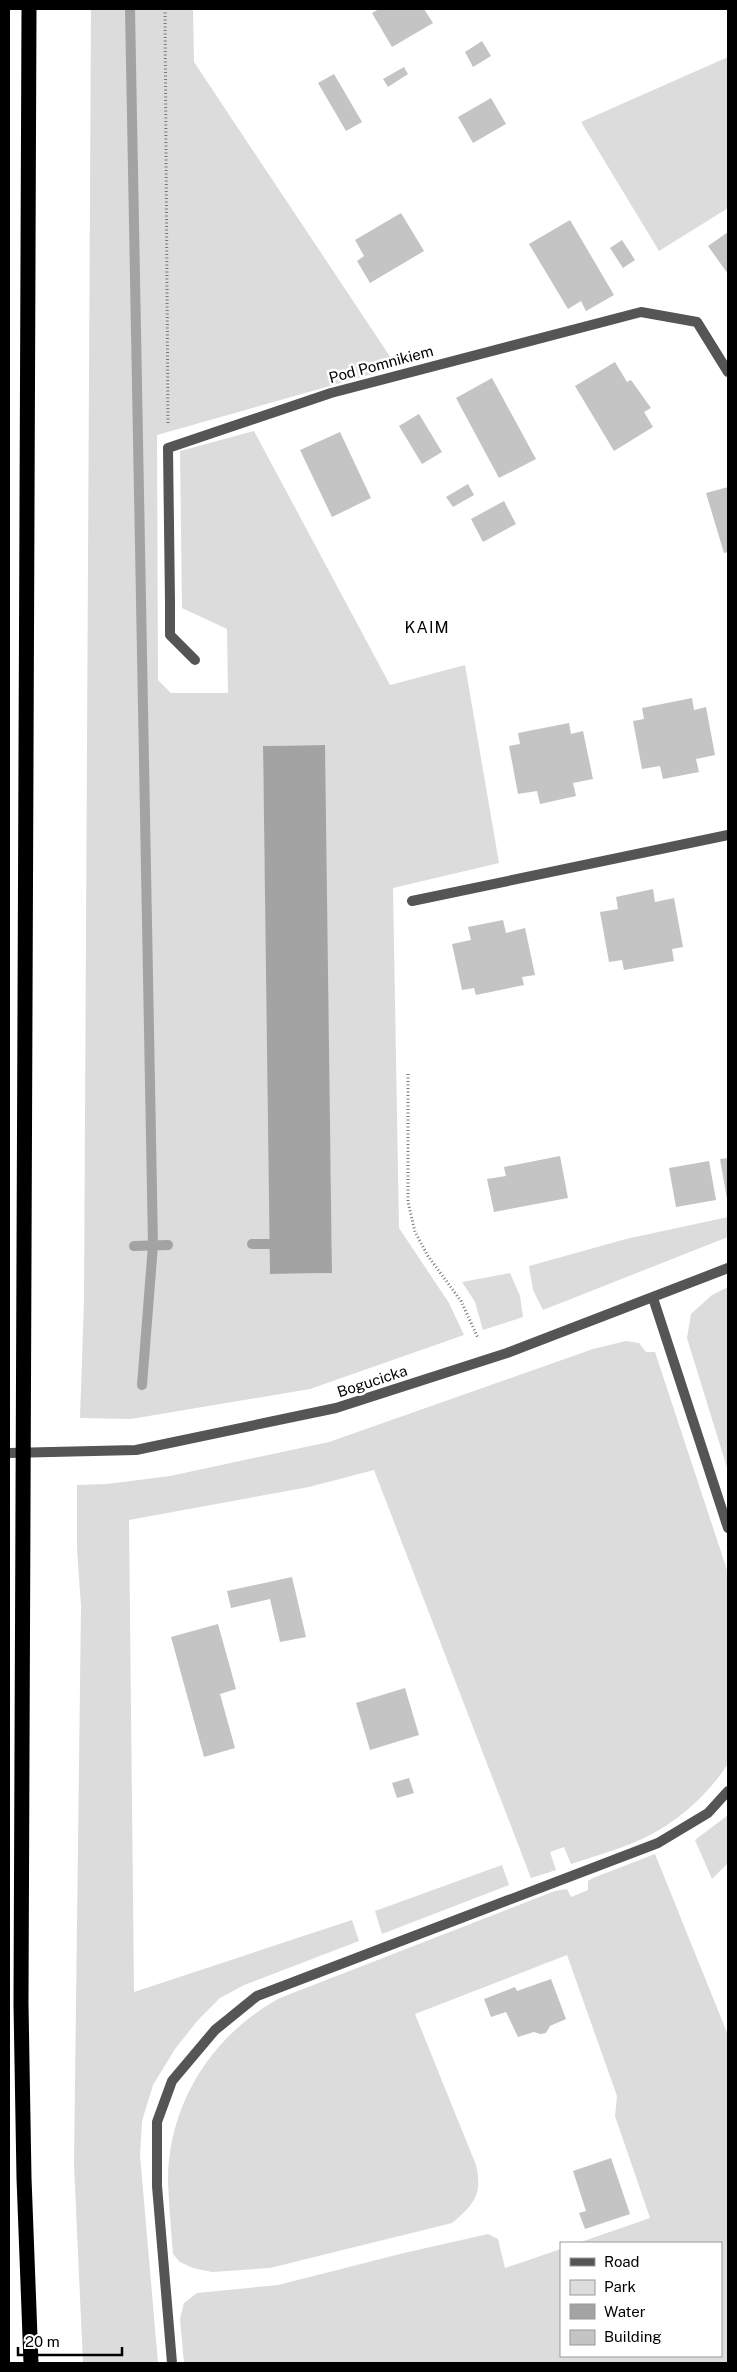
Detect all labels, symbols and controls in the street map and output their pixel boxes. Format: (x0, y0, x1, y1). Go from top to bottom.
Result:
street label: Pod Pomnikiem (327, 342, 435, 386)
district label: KAIM (404, 618, 450, 637)
street label: Bogucicka (335, 1362, 409, 1400)
legend (560, 2242, 722, 2357)
text: Road (604, 2253, 640, 2270)
text: Park (604, 2278, 636, 2295)
text: Water (604, 2303, 646, 2320)
scale bar (18, 2324, 121, 2356)
text: Building (604, 2328, 662, 2345)
text: 20 m (25, 2333, 60, 2350)

